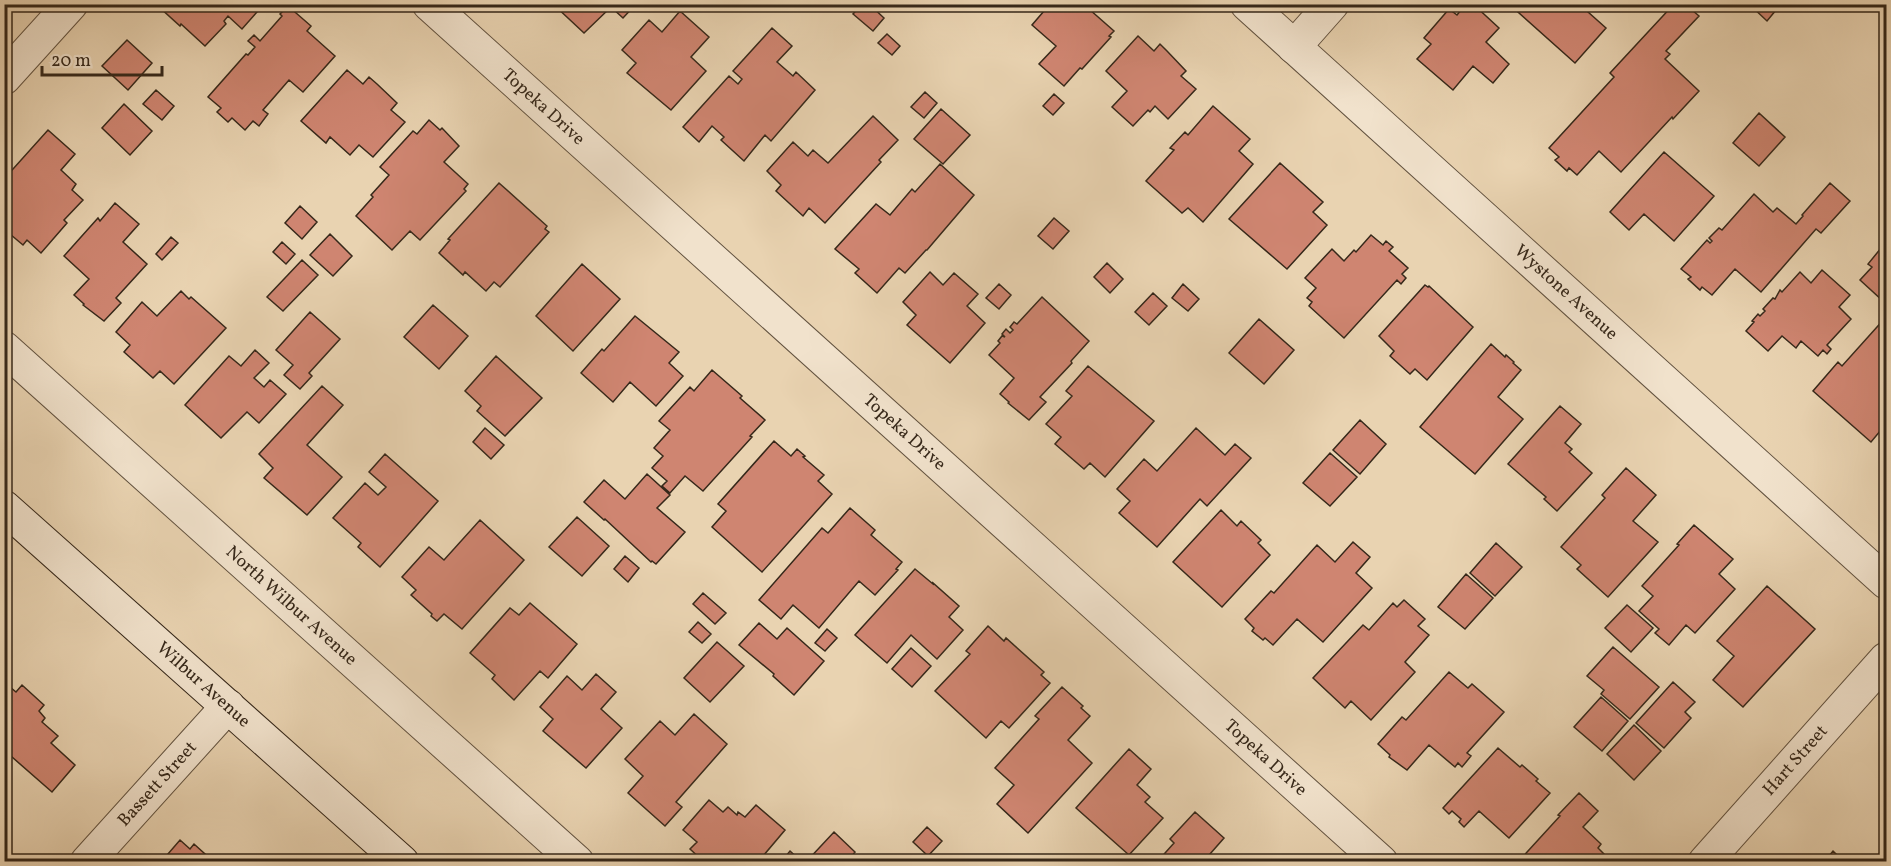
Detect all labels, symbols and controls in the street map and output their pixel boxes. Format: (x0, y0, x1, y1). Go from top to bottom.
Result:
scale bar (42, 39, 162, 77)
text: 20 m (51, 49, 91, 74)
street label: Topeka Drive (496, 63, 590, 151)
street label: Wystone Avenue (1508, 239, 1623, 346)
street label: Topeka Drive (857, 388, 951, 477)
street label: North Wilbur Avenue (220, 540, 363, 671)
street label: Wilbur Avenue (151, 636, 256, 733)
street label: Topeka Drive (1218, 714, 1312, 802)
street label: Hart Street (1757, 720, 1834, 801)
street label: Bassett Street (112, 736, 203, 832)

